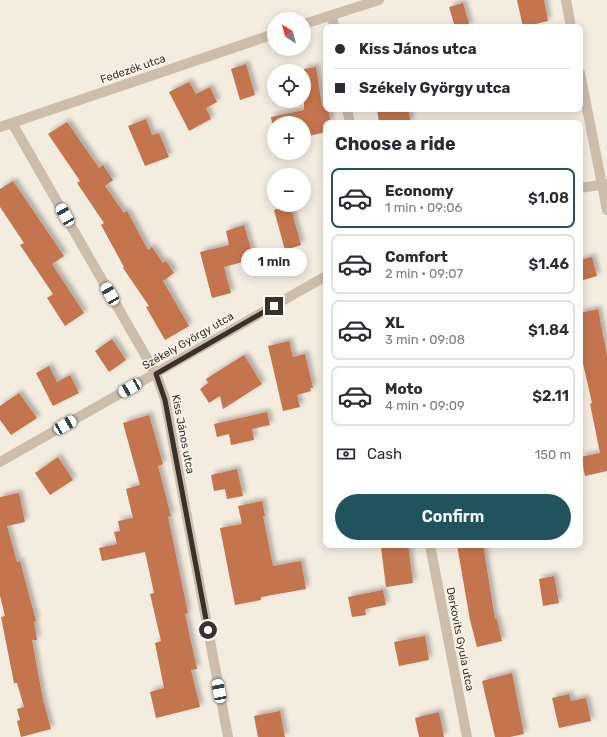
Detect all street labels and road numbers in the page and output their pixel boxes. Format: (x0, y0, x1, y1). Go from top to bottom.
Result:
street label: Fedezék utca (99, 52, 167, 86)
street label: Székely György utca (140, 310, 236, 372)
street label: Kiss János utca (169, 393, 197, 475)
street label: Derkovits Gyula utca (444, 586, 476, 692)

